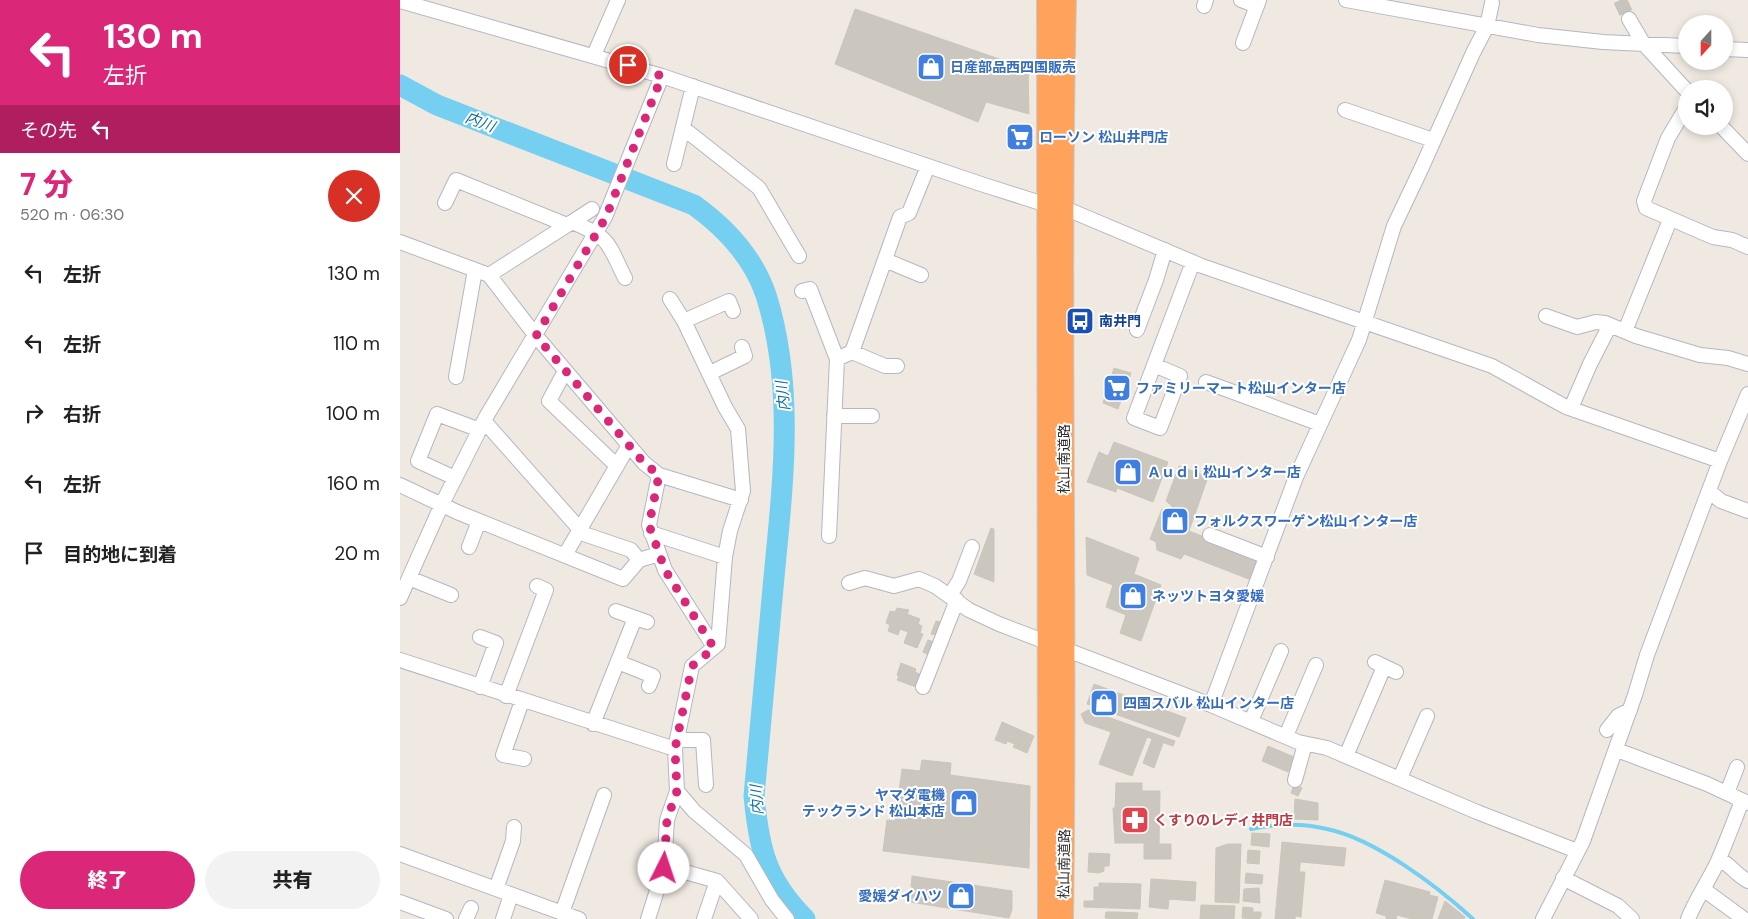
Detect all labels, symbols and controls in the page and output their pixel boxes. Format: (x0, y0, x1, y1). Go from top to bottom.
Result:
text: 130 m (103, 13, 203, 59)
north arrow (1678, 15, 1732, 70)
map controls (1678, 15, 1733, 135)
icon: left (20, 20, 85, 85)
pin (607, 44, 649, 86)
icon: arrive (614, 51, 642, 79)
shop icon: 日産部品西四国販売 (916, 52, 946, 82)
place label: 日産部品西四国販売 (950, 58, 1076, 76)
text: 左折 (103, 61, 147, 90)
button: sound (1678, 80, 1733, 135)
water label: 内川 (462, 107, 499, 137)
icon: left (87, 115, 115, 143)
text: その先 (20, 118, 77, 143)
supermarket icon: ローソン 松山井門店 (1005, 122, 1035, 152)
place label: ローソン 松山井門店 (1039, 128, 1168, 146)
text: 7 分 (20, 165, 73, 204)
button: close (328, 170, 380, 222)
text: 520 m · 06:30 (20, 204, 124, 225)
icon: left (20, 259, 48, 287)
text: 130 m (328, 261, 380, 286)
text: 左折 (63, 262, 101, 287)
bus stop icon: 南井門 (1065, 306, 1095, 336)
place label: 南井門 (1099, 312, 1141, 330)
icon: left (20, 329, 48, 357)
text: 110 m (333, 331, 380, 356)
text: 左折 (63, 332, 101, 357)
supermarket icon: ファミリーマート松山インター店 (1102, 373, 1132, 403)
water label: 内川 (771, 378, 795, 412)
place label: ファミリーマート松山インター店 (1136, 379, 1346, 397)
icon: right (20, 399, 48, 427)
text: 100 m (326, 401, 380, 426)
text: 右折 (63, 402, 101, 427)
street label: 松山南道路 (1055, 424, 1073, 494)
shop icon: Ａｕｄｉ松山インター店 (1113, 457, 1143, 487)
place label: Ａｕｄｉ松山インター店 (1147, 463, 1301, 481)
icon: left (20, 469, 48, 497)
text: 160 m (327, 471, 380, 496)
text: 左折 (63, 472, 101, 497)
shop icon: フォルクスワーゲン松山インター店 (1160, 506, 1190, 536)
place label: フォルクスワーゲン松山インター店 (1194, 512, 1418, 530)
icon: arrive (20, 539, 48, 567)
text: 20 m (334, 541, 380, 566)
text: 目的地に到着 (63, 542, 177, 567)
shop icon: ネッツトヨタ愛媛 (1118, 581, 1148, 611)
place label: ネッツトヨタ愛媛 (1152, 587, 1265, 605)
shop icon: 四国スバル 松山インター店 (1089, 688, 1119, 718)
place label: 四国スバル 松山インター店 (1123, 694, 1294, 712)
water label: 内川 (746, 783, 768, 816)
place label: ヤマダ電機 テックランド 松山本店 (802, 786, 945, 820)
shop icon: ヤマダ電機 テックランド 松山本店 (949, 788, 979, 818)
pharmacy icon: くすりのレディ井門店 (1120, 805, 1150, 835)
place label: くすりのレディ井門店 (1154, 811, 1293, 829)
street label: 松山南道路 (1054, 829, 1074, 899)
position arrow (637, 841, 689, 893)
button: 終了 (20, 851, 195, 909)
button: 共有 (205, 851, 380, 909)
shop icon: 愛媛ダイハツ (946, 881, 976, 911)
place label: 愛媛ダイハツ (858, 887, 942, 905)

